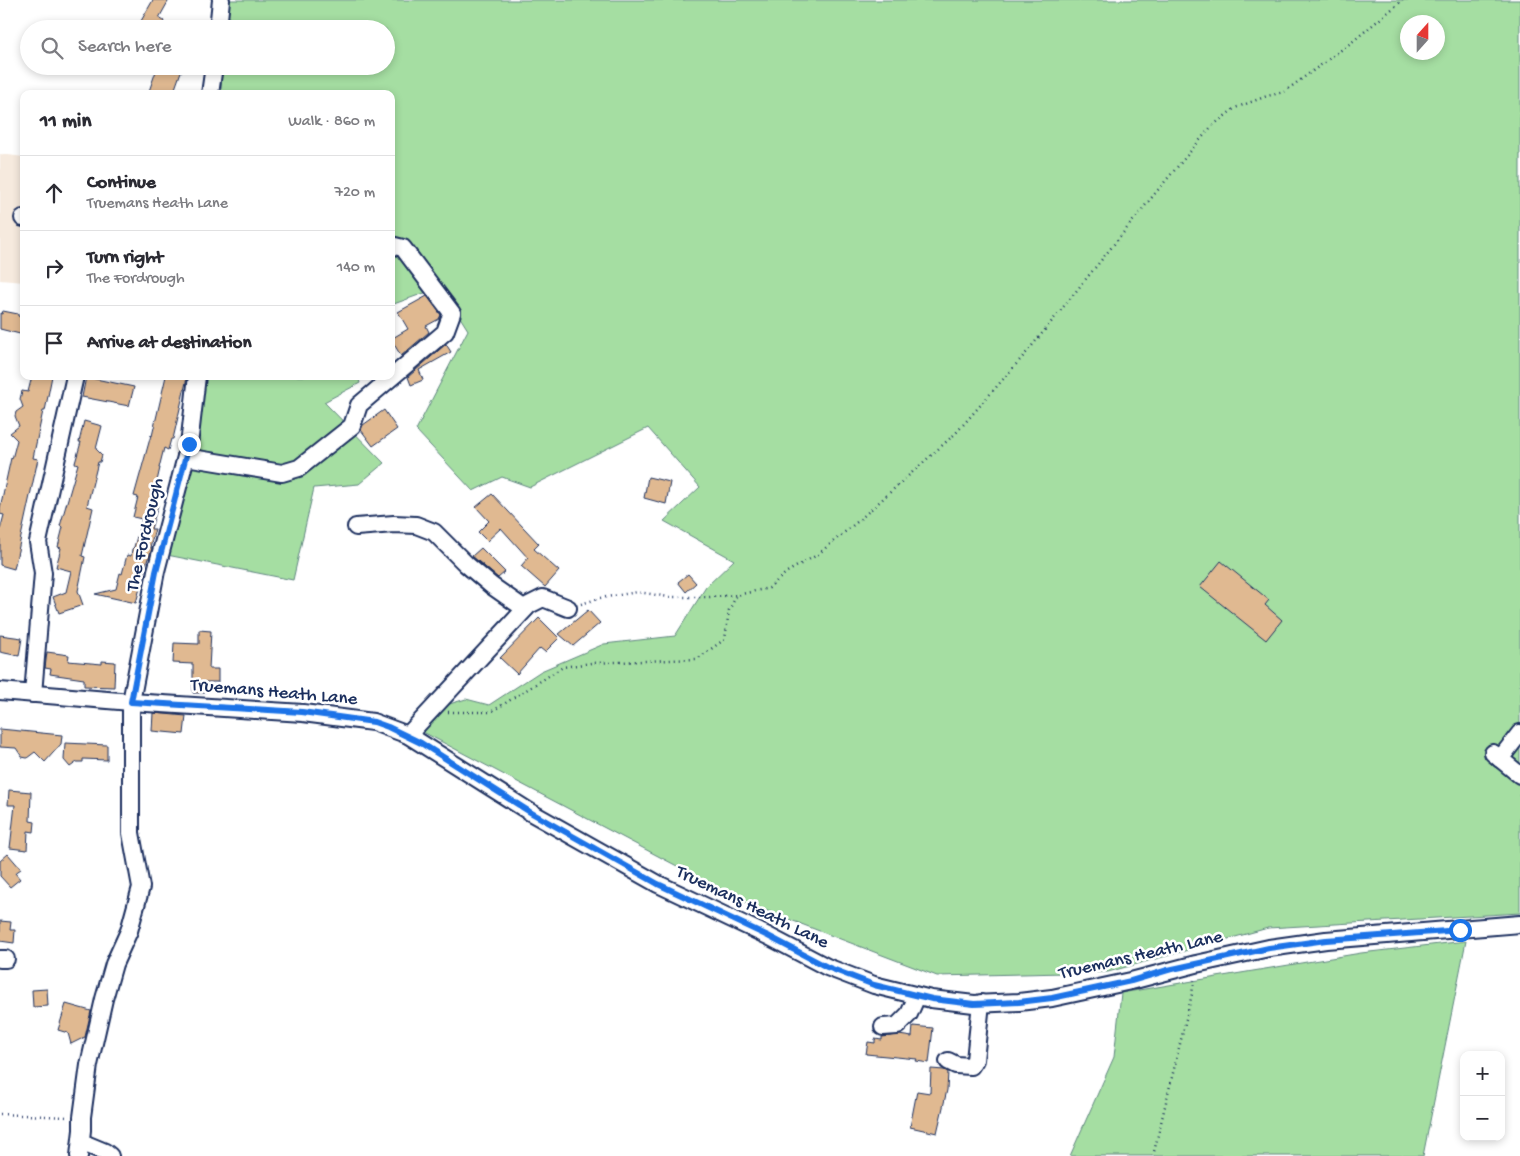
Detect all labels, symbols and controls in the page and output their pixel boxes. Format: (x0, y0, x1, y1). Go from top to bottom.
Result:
north arrow (1400, 15, 1445, 60)
search box (20, 20, 395, 75)
icon: search (38, 34, 66, 62)
text: Search here (78, 36, 172, 59)
text: 11 min (40, 110, 91, 135)
text: Walk · 860 m (288, 113, 375, 132)
text: Continue (87, 172, 156, 195)
icon: ahead (40, 179, 68, 207)
text: 720 m (335, 184, 375, 203)
text: Truemans Heath Lane (87, 195, 228, 214)
text: Turn right (87, 247, 163, 270)
icon: right (40, 254, 68, 282)
text: 140 m (337, 259, 375, 278)
text: The Fordrough (87, 270, 185, 289)
icon: arrive (40, 329, 68, 357)
text: Arrive at destination (87, 332, 251, 355)
route end (178, 433, 201, 456)
street label: The Fordrough (122, 476, 170, 595)
street label: Truemans Heath Lane (189, 674, 359, 712)
street label: Truemans Heath Lane (671, 861, 832, 955)
route start (1449, 919, 1472, 942)
street label: Truemans Heath Lane (1056, 926, 1225, 986)
map controls (1460, 1051, 1505, 1141)
button: + (1460, 1051, 1505, 1096)
button: − (1460, 1096, 1505, 1141)

